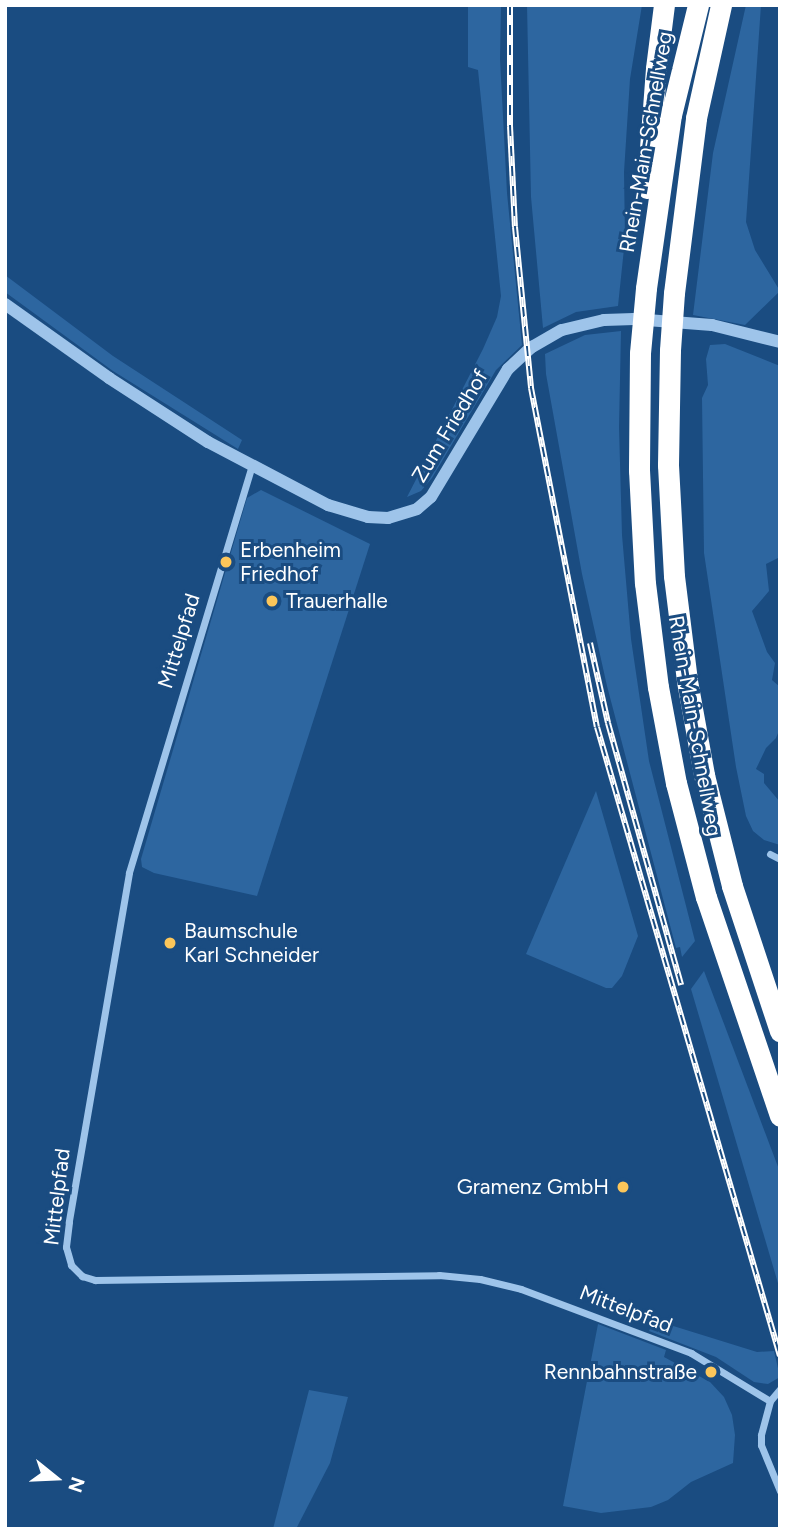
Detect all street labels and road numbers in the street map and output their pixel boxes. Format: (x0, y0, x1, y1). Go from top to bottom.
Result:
street label: Rhein-Main-Schnellweg (614, 30, 678, 254)
street label: Zum Friedhof (407, 365, 493, 487)
street label: Mittelpfad (153, 591, 205, 691)
street label: Rhein-Main-Schnellweg (663, 614, 727, 838)
street label: Mittelpfad (39, 1147, 75, 1247)
street label: Mittelpfad (576, 1280, 676, 1338)

